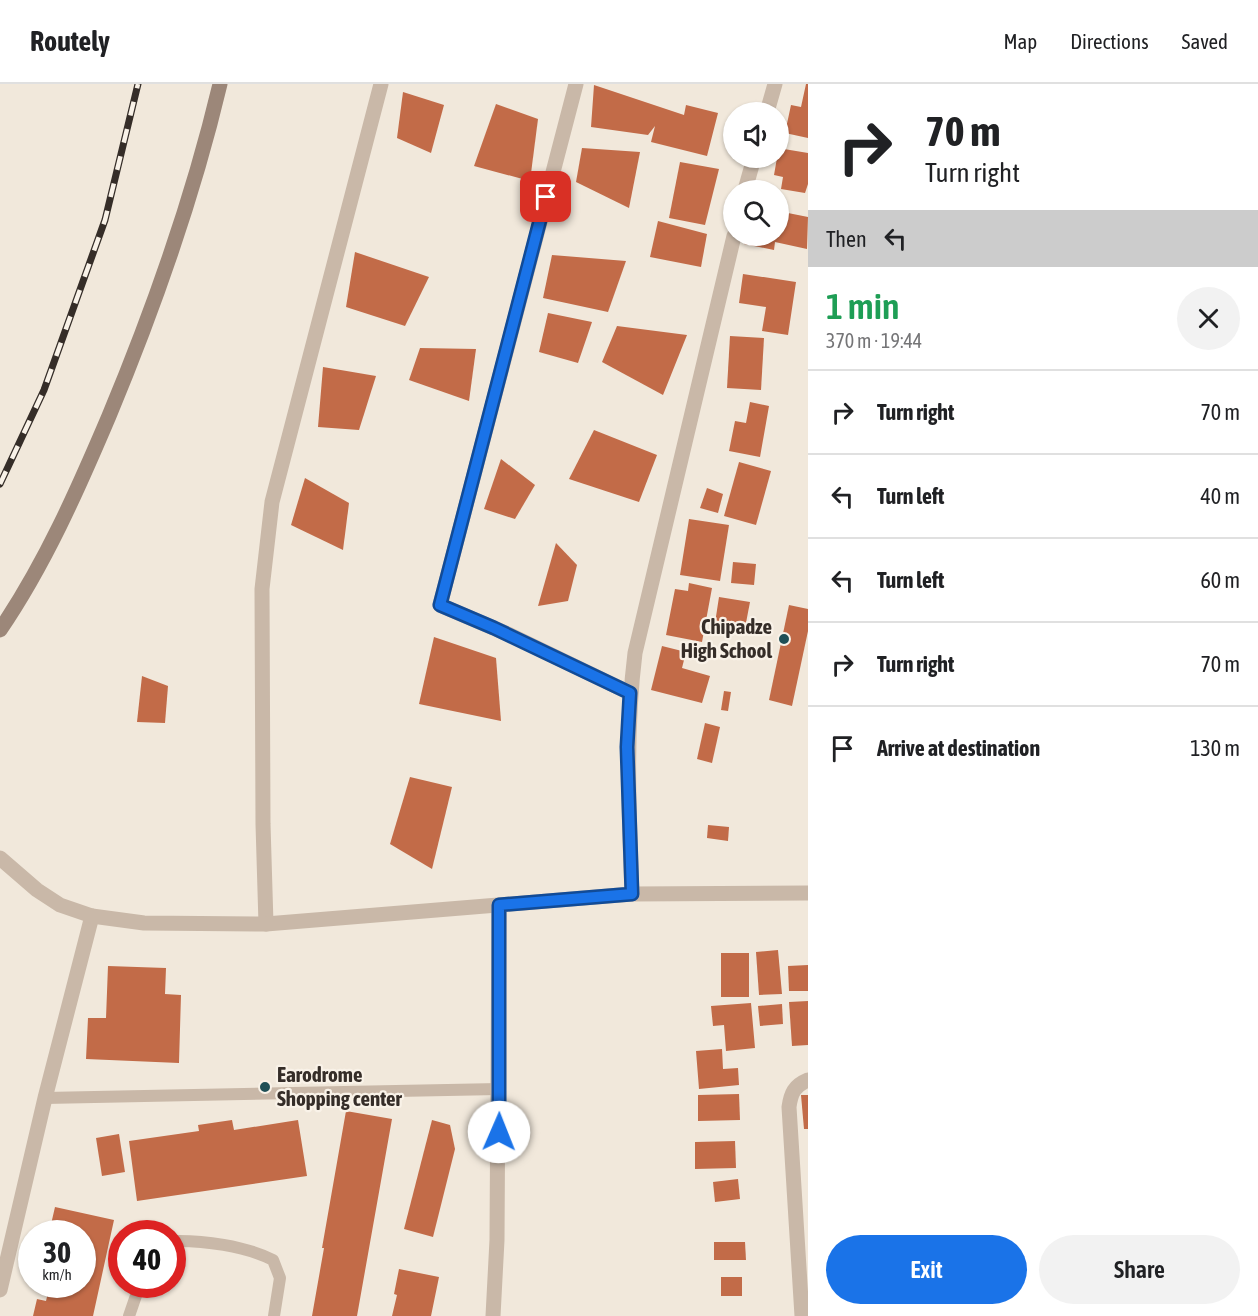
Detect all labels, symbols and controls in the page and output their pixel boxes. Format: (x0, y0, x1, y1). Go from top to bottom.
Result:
text: Routely (30, 25, 110, 57)
text: Map (1003, 29, 1037, 53)
text: Directions (1070, 29, 1149, 53)
text: Saved (1182, 29, 1228, 53)
map controls (723, 102, 789, 246)
button: sound (723, 102, 789, 168)
text: 70 m (925, 107, 1000, 155)
icon: right (826, 108, 904, 186)
text: Turn right (925, 157, 1020, 188)
pin (520, 171, 571, 222)
icon: arrive (529, 180, 562, 213)
button: search (723, 180, 789, 246)
icon: left (879, 222, 912, 255)
text: Then (826, 226, 867, 252)
text: 1 min (826, 285, 900, 327)
button: close (1177, 287, 1240, 350)
text: 370 m · 19:44 (826, 329, 922, 352)
icon: right (826, 396, 859, 429)
text: Turn right (877, 399, 954, 425)
text: 70 m (1200, 399, 1240, 425)
icon: left (826, 480, 859, 513)
text: Turn left (877, 483, 944, 509)
text: 40 m (1200, 483, 1240, 509)
icon: left (826, 564, 859, 597)
text: Turn left (877, 567, 944, 593)
text: 60 m (1200, 567, 1240, 593)
place label: Chipadze High School (681, 614, 772, 662)
marker: Chipadze High School (777, 632, 791, 646)
icon: right (826, 648, 859, 681)
text: Turn right (877, 651, 954, 677)
text: 70 m (1200, 651, 1240, 677)
icon: arrive (826, 732, 859, 765)
text: Arrive at destination (877, 735, 1040, 761)
text: 130 m (1190, 735, 1240, 761)
place label: Earodrome Shopping center (277, 1062, 403, 1110)
marker: Earodrome Shopping center (258, 1080, 272, 1094)
position arrow (467, 1100, 531, 1164)
speed limit sign: 40 (108, 1220, 186, 1298)
text: 30 (43, 1235, 71, 1269)
button: Exit (826, 1235, 1027, 1304)
button: Share (1039, 1235, 1240, 1304)
text: km/h (42, 1266, 72, 1283)

